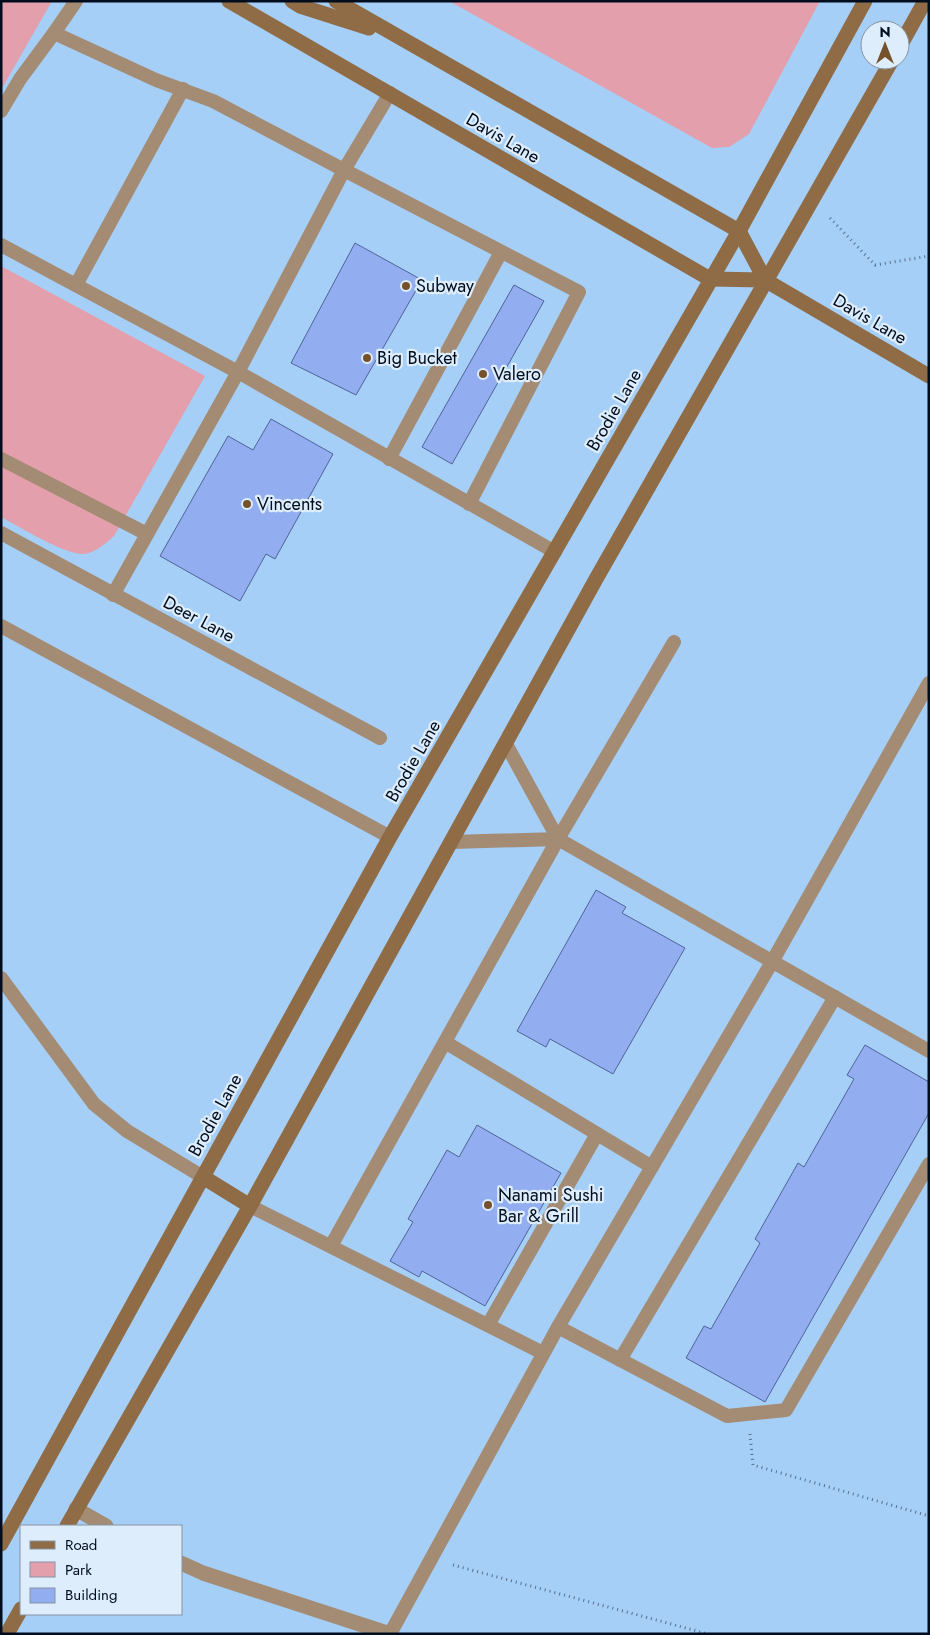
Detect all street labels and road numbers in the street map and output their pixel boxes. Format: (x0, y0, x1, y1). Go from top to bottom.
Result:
street label: Davis Lane (461, 106, 545, 170)
street label: Davis Lane (828, 287, 912, 351)
street label: Brodie Lane (580, 364, 648, 456)
street label: Deer Lane (159, 589, 239, 649)
street label: Brodie Lane (379, 715, 447, 807)
street label: Brodie Lane (182, 1069, 248, 1161)

